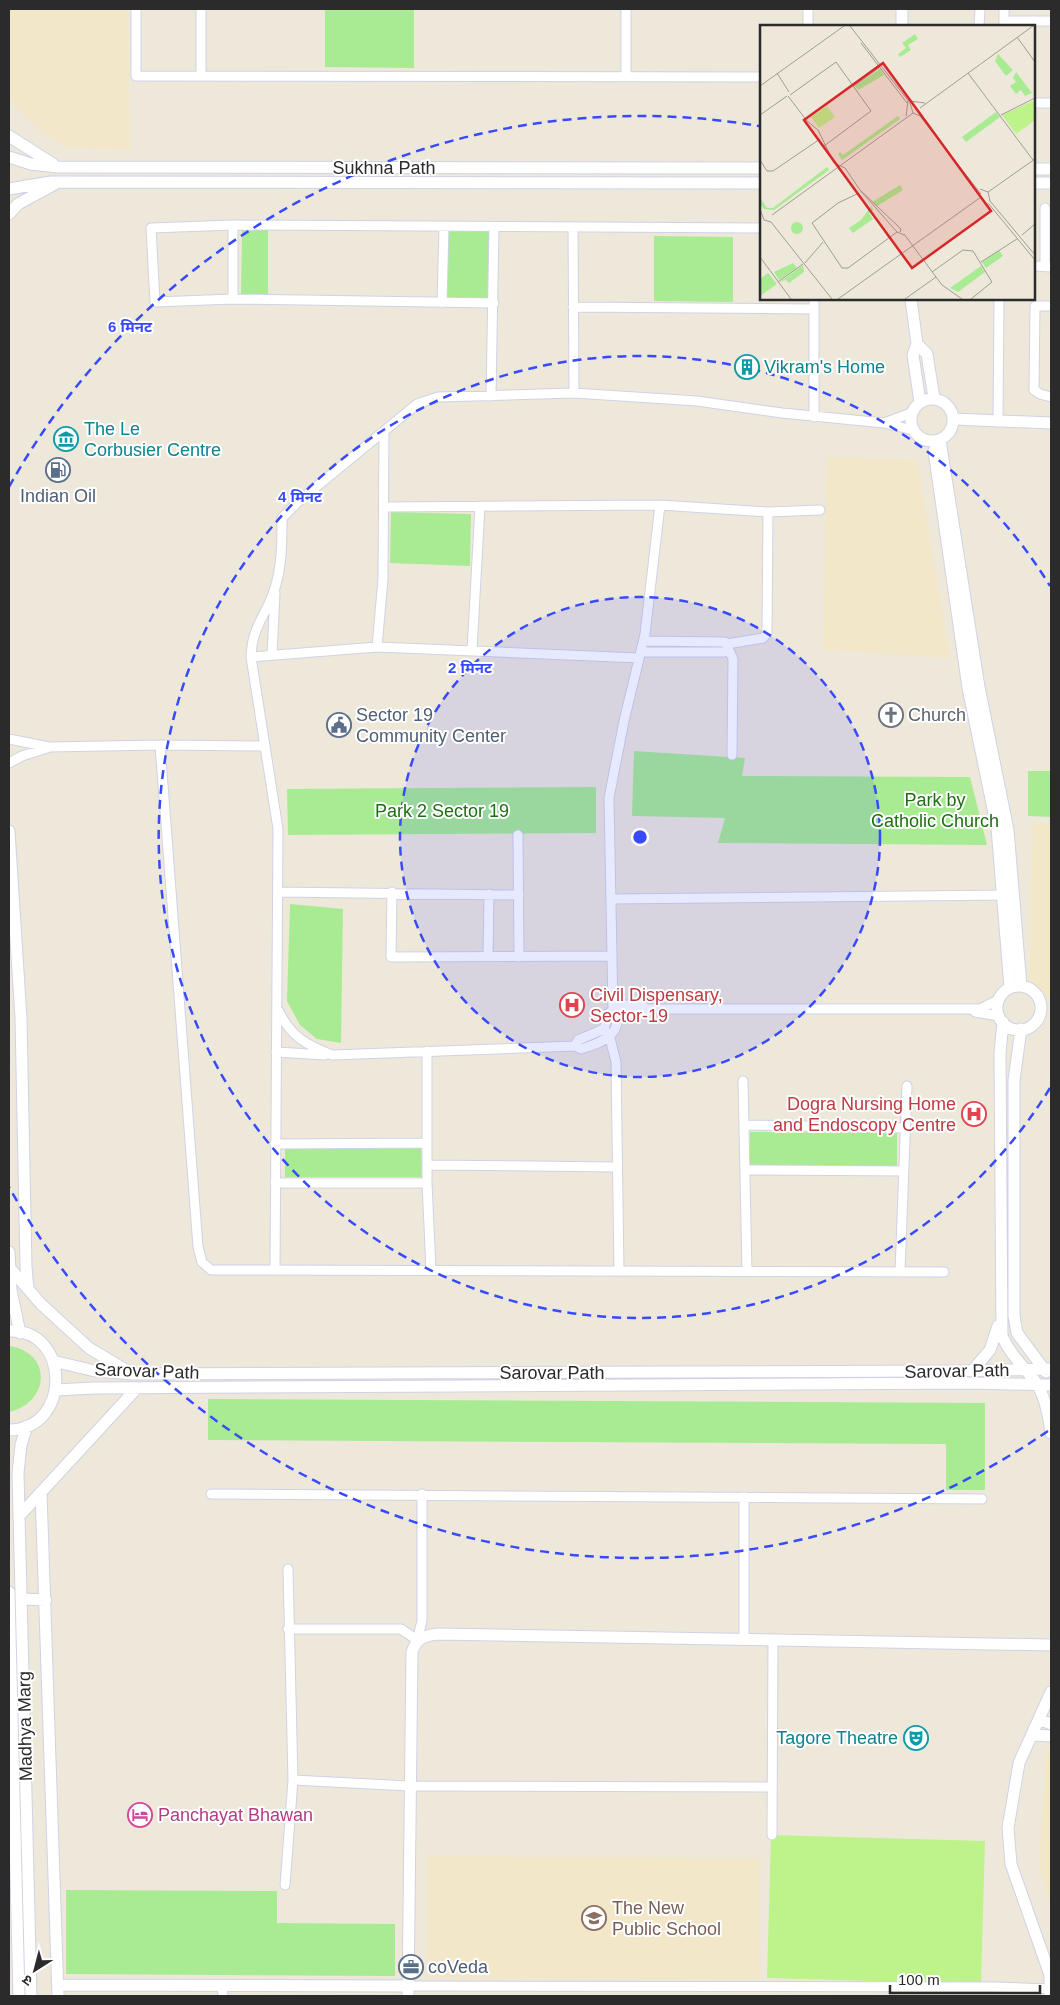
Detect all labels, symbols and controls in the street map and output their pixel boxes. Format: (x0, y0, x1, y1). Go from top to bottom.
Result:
inset map (760, 25, 1035, 300)
street label: Sukhna Path (332, 158, 436, 178)
text: 6 मिनट (108, 318, 153, 335)
building icon: Vikram's Home (734, 354, 760, 380)
place label: Vikram's Home (764, 357, 885, 377)
place label: The Le Corbusier Centre (84, 419, 221, 460)
museum icon: The Le Corbusier Centre (53, 426, 79, 452)
fuel station icon: Indian Oil (45, 457, 71, 483)
place label: Indian Oil (20, 486, 96, 506)
text: 4 मिनट (278, 488, 323, 505)
text: 2 मिनट (448, 659, 493, 676)
church icon: Church (878, 702, 904, 728)
place label: Sector 19 Community Center (356, 705, 506, 746)
place label: Church (908, 705, 966, 725)
public building icon: Sector 19 Community Center (326, 712, 352, 738)
park label: Park by Catholic Church (871, 790, 999, 831)
park label: Park 2 Sector 19 (375, 801, 509, 821)
centre of rings (631, 828, 649, 846)
place label: Civil Dispensary, Sector-19 (590, 985, 723, 1026)
hospital icon: Civil Dispensary, Sector-19 (559, 992, 585, 1018)
place label: Dogra Nursing Home and Endoscopy Centre (773, 1094, 956, 1135)
hospital icon: Dogra Nursing Home and Endoscopy Centre (961, 1101, 987, 1127)
street label: Sarovar Path (94, 1359, 200, 1383)
street label: Sarovar Path (904, 1360, 1010, 1382)
street label: Sarovar Path (499, 1363, 605, 1383)
street label: Madhya Marg (14, 1671, 36, 1781)
theatre icon: Tagore Theatre (903, 1725, 929, 1751)
place label: Tagore Theatre (776, 1728, 898, 1748)
hotel icon: Panchayat Bhawan (127, 1802, 153, 1828)
place label: Panchayat Bhawan (158, 1805, 313, 1825)
place label: The New Public School (612, 1898, 721, 1939)
school or university icon: The New Public School (581, 1905, 607, 1931)
north arrow (10, 1945, 60, 1995)
office icon: coVeda (398, 1954, 424, 1980)
place label: coVeda (428, 1957, 489, 1977)
scale bar (890, 1962, 1040, 1994)
text: उ (19, 1971, 35, 1989)
text: 100 m (898, 1971, 940, 1988)

